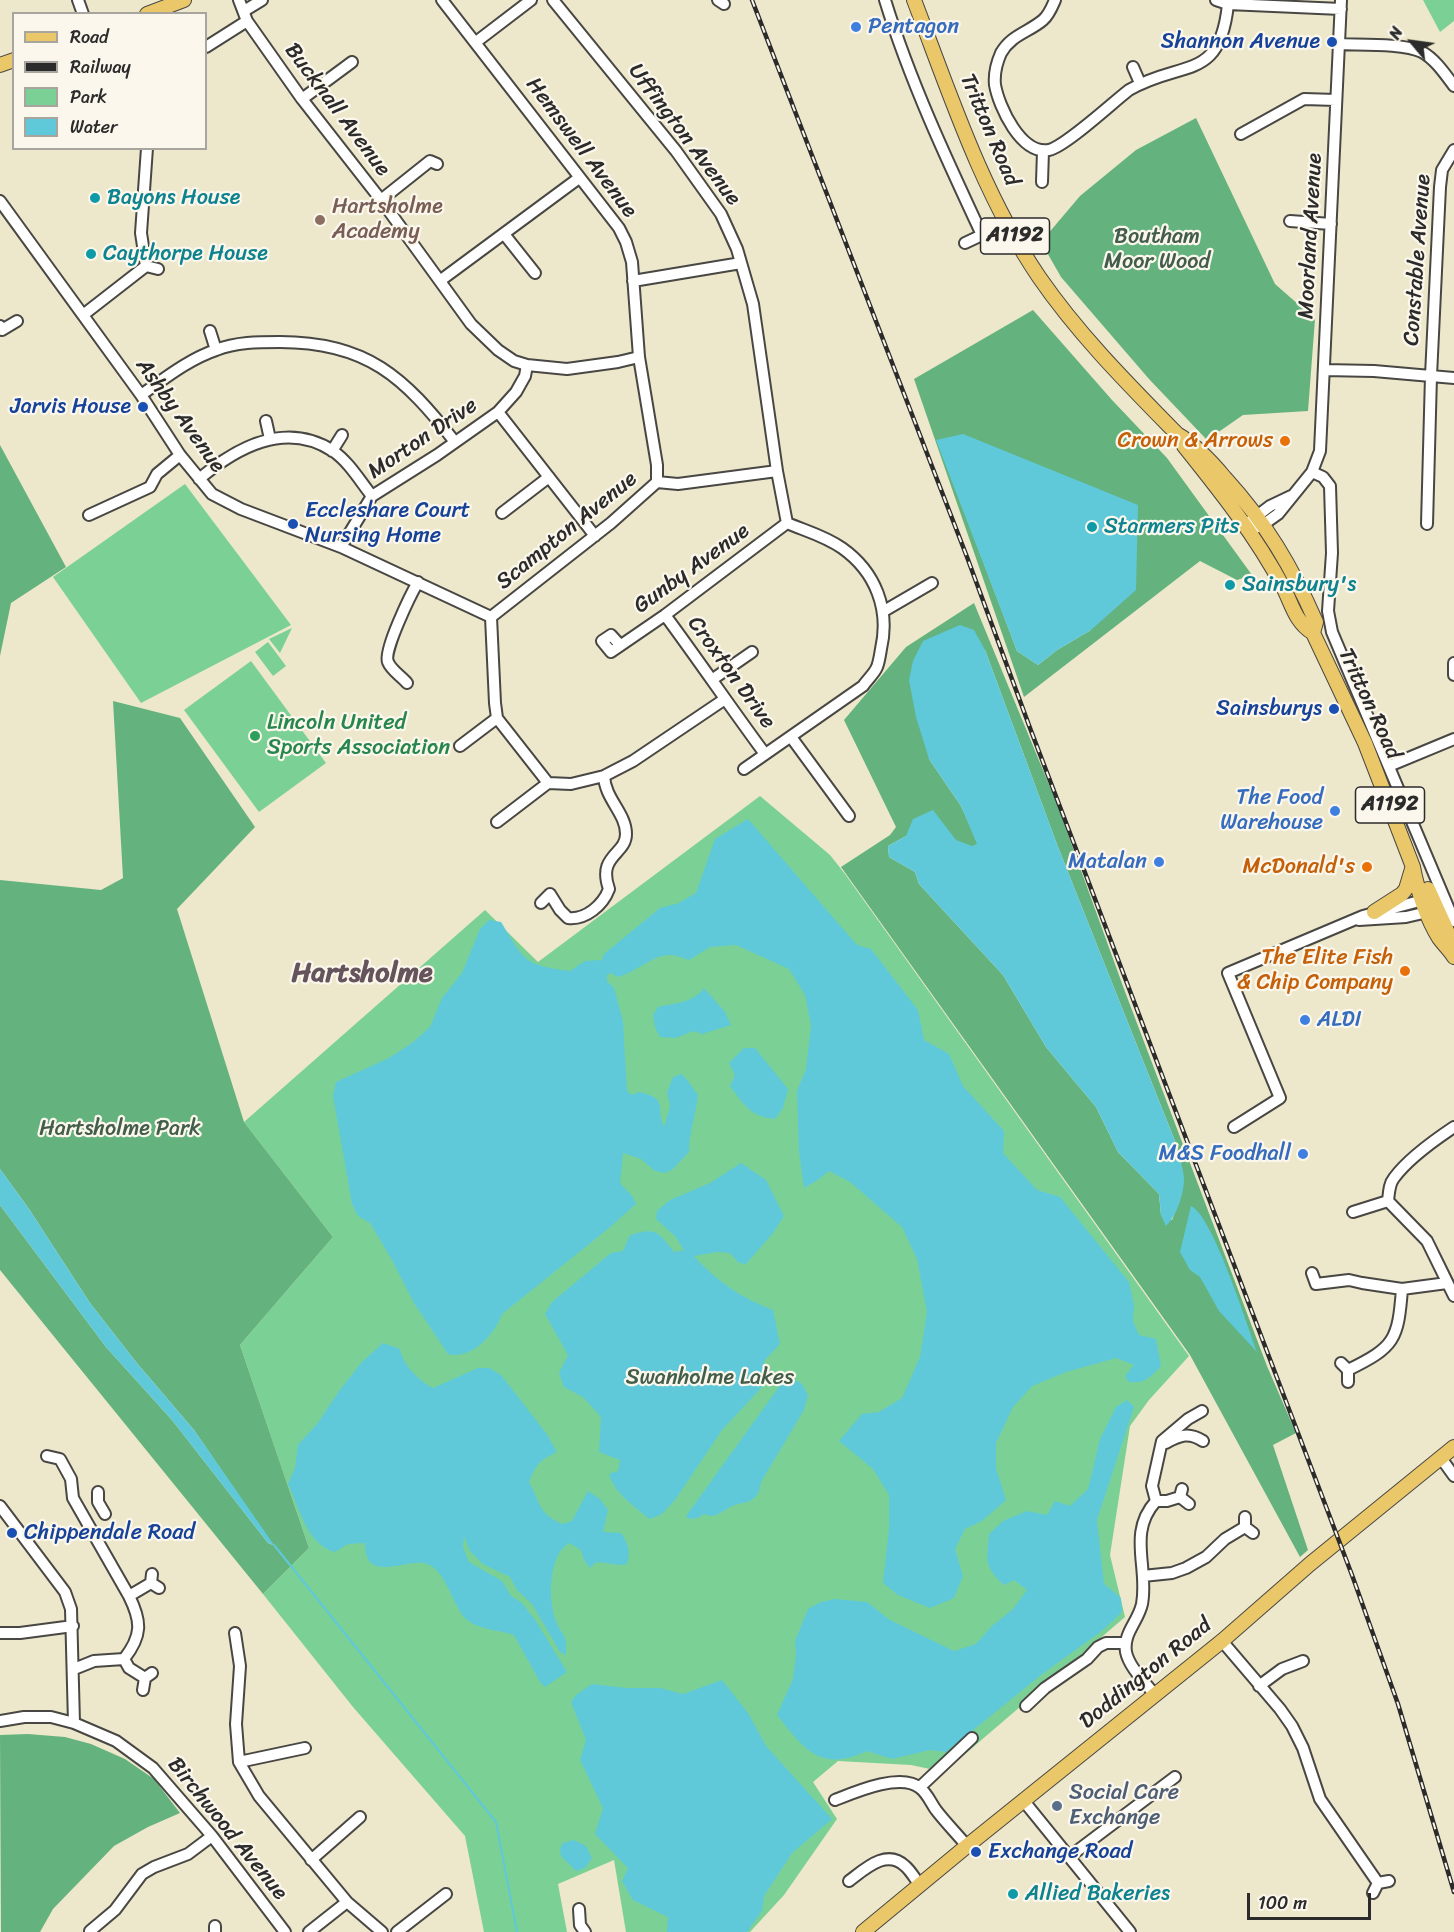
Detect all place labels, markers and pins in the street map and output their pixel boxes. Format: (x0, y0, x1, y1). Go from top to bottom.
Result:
place label: Pentagon (868, 14, 959, 40)
marker: Pentagon (849, 20, 863, 34)
place label: Shannon Avenue (1161, 29, 1320, 55)
marker: Shannon Avenue (1325, 35, 1339, 49)
place label: Bayons House (107, 185, 240, 211)
marker: Bayons House (88, 191, 102, 205)
place label: Hartsholme Academy (332, 194, 443, 246)
marker: Hartsholme Academy (313, 213, 327, 227)
place label: Caythorpe House (103, 241, 268, 267)
marker: Caythorpe House (84, 247, 98, 261)
place label: Jarvis House (10, 394, 131, 420)
marker: Jarvis House (136, 400, 150, 414)
place label: Crown & Arrows (1118, 428, 1273, 454)
marker: Crown & Arrows (1278, 434, 1292, 448)
place label: Eccleshare Court Nursing Home (305, 498, 470, 550)
place label: Starmers Pits (1104, 514, 1240, 540)
marker: Eccleshare Court Nursing Home (286, 517, 300, 531)
marker: Starmers Pits (1085, 520, 1099, 534)
place label: Sainsbury's (1242, 572, 1356, 598)
marker: Sainsbury's (1223, 578, 1237, 592)
place label: Sainsburys (1216, 696, 1322, 722)
marker: Sainsburys (1327, 702, 1341, 716)
place label: Lincoln United Sports Association (267, 710, 450, 762)
marker: Lincoln United Sports Association (248, 729, 262, 743)
place label: The Food Warehouse (1220, 785, 1323, 836)
marker: The Food Warehouse (1328, 804, 1342, 818)
place label: Matalan (1068, 849, 1147, 875)
place label: McDonald's (1243, 854, 1355, 880)
marker: Matalan (1152, 855, 1166, 869)
marker: McDonald's (1360, 860, 1374, 874)
place label: The Elite Fish & Chip Company (1237, 945, 1393, 996)
marker: The Elite Fish & Chip Company (1398, 964, 1412, 978)
place label: ALDI (1317, 1007, 1362, 1033)
marker: ALDI (1298, 1013, 1312, 1027)
place label: M&S Foodhall (1159, 1141, 1291, 1167)
marker: M&S Foodhall (1296, 1147, 1310, 1161)
place label: Chippendale Road (24, 1520, 195, 1546)
marker: Chippendale Road (5, 1526, 19, 1540)
place label: Social Care Exchange (1069, 1780, 1179, 1832)
marker: Social Care Exchange (1050, 1799, 1064, 1813)
place label: Exchange Road (988, 1839, 1132, 1865)
marker: Exchange Road (969, 1845, 983, 1859)
place label: Allied Bakeries (1025, 1881, 1170, 1907)
marker: Allied Bakeries (1006, 1887, 1020, 1901)

